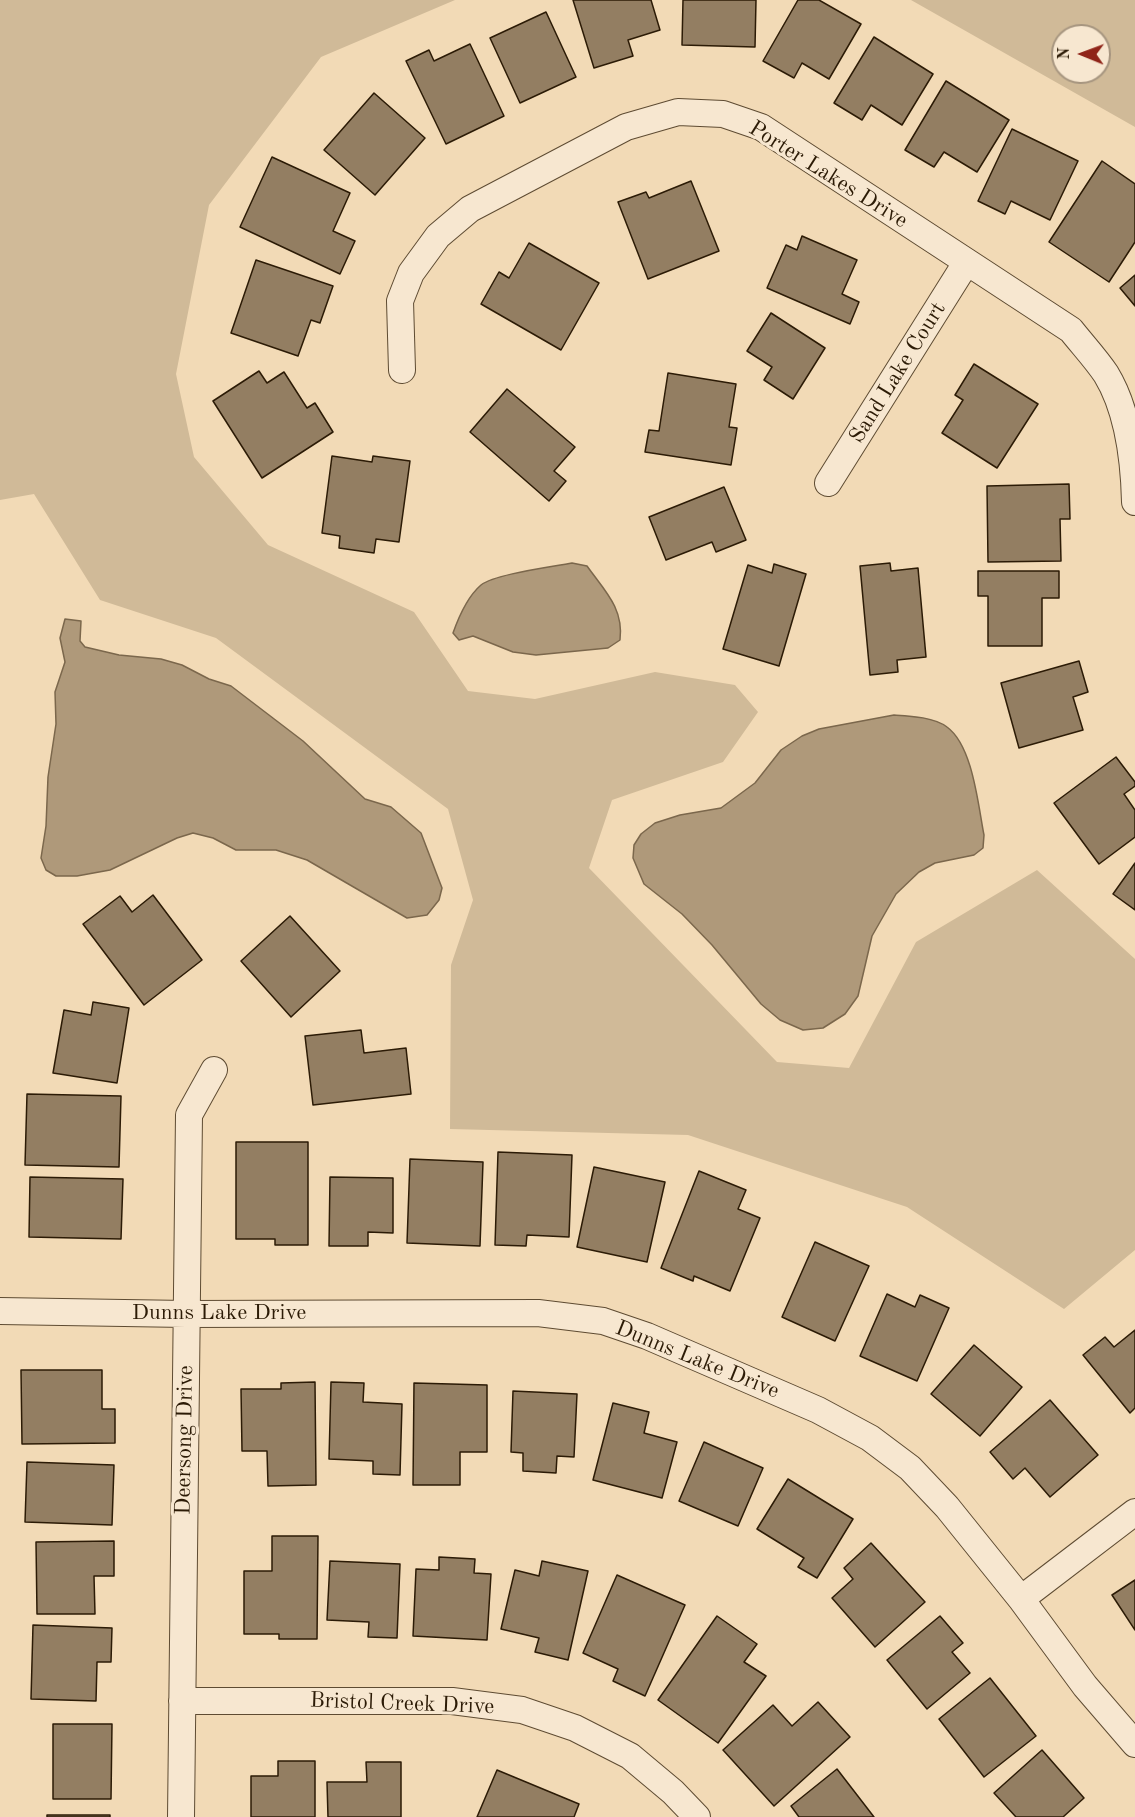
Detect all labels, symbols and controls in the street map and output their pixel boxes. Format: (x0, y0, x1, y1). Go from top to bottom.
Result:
north arrow (1051, 24, 1111, 84)
text: N (1057, 47, 1073, 60)
street label: Porter Lakes Drive (744, 115, 912, 235)
street label: Sand Lake Court (844, 298, 952, 448)
street label: Dunns Lake Drive (132, 1300, 306, 1326)
street label: Dunns Lake Drive (611, 1315, 783, 1405)
street label: Deersong Drive (170, 1365, 200, 1515)
street label: Bristol Creek Drive (309, 1688, 495, 1720)

